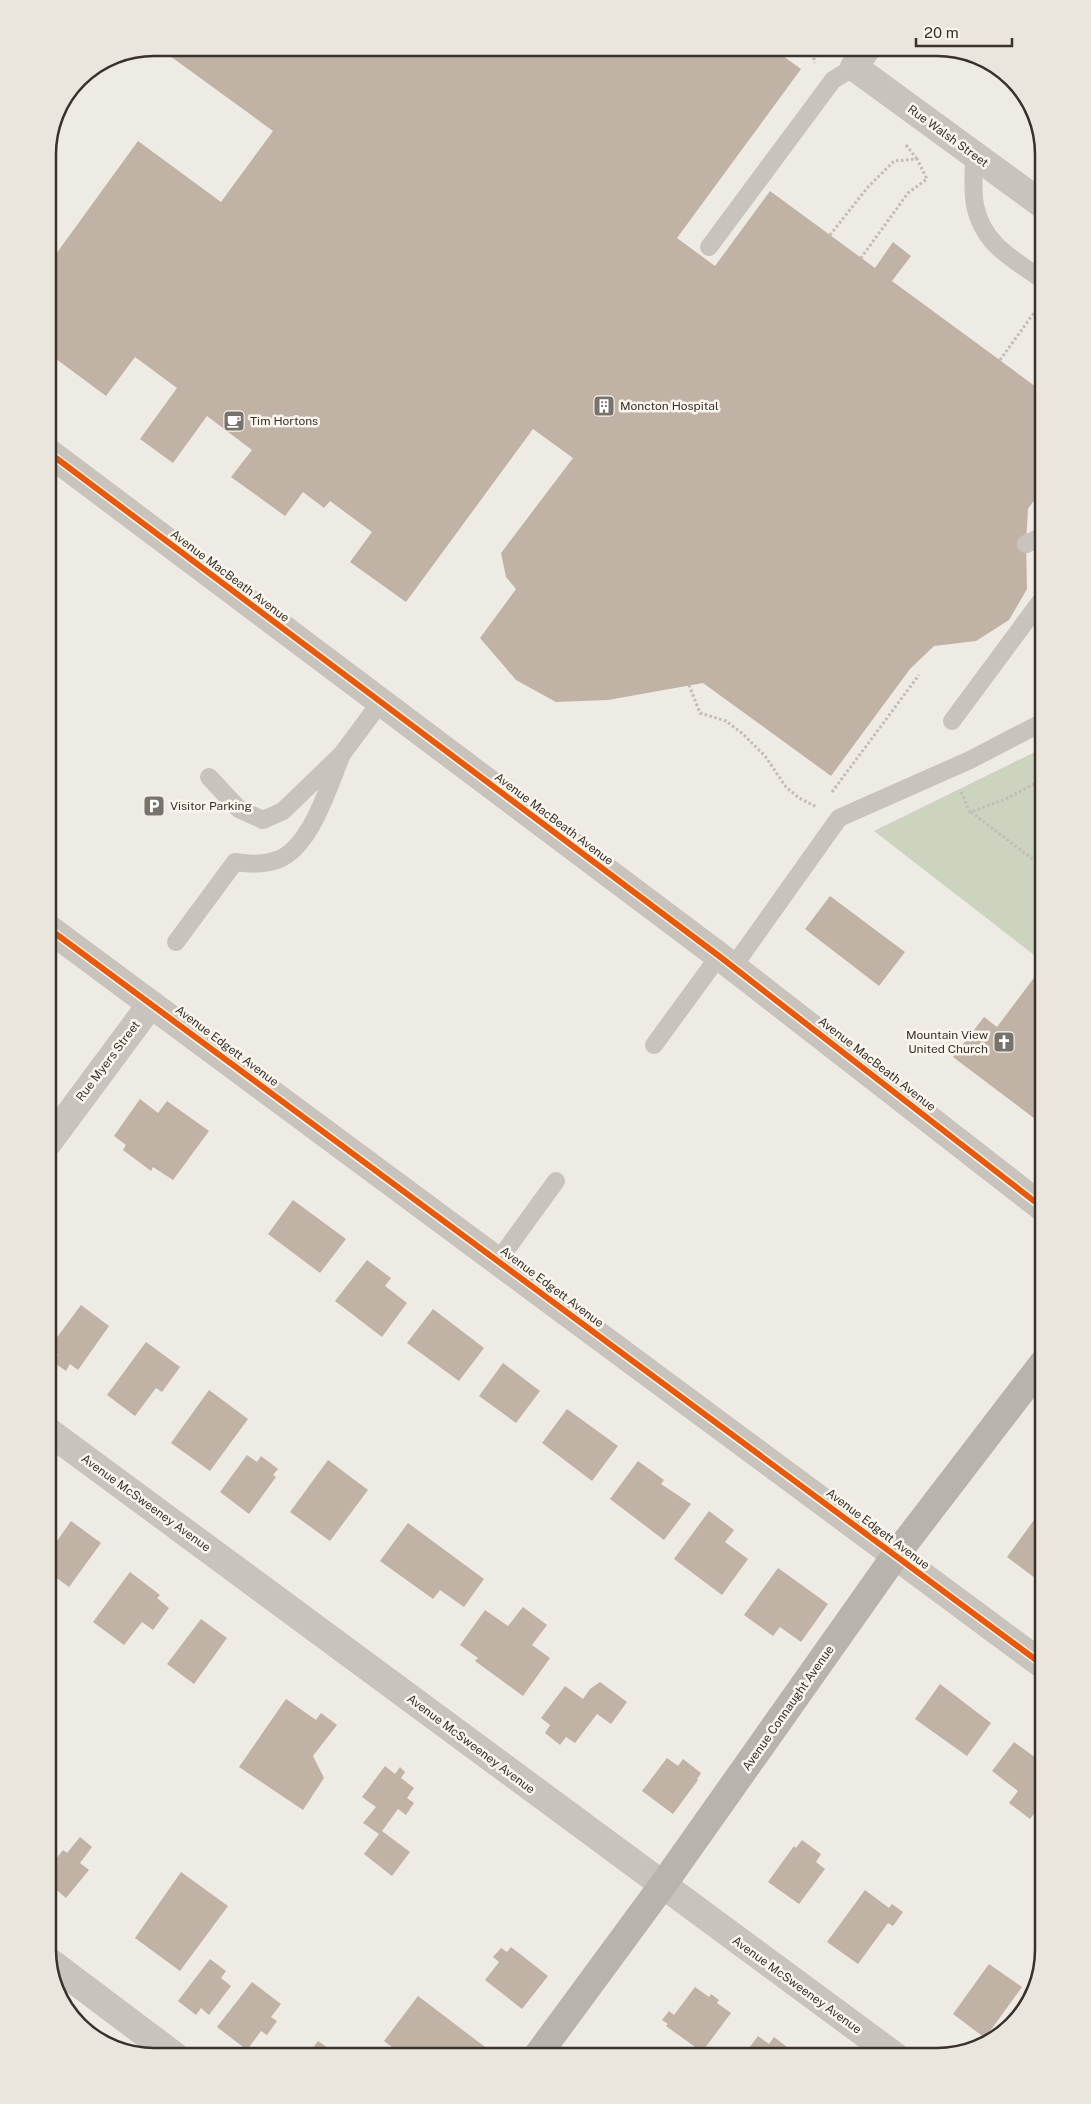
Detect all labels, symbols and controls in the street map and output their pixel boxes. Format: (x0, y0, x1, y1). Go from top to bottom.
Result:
scale bar (916, 15, 1012, 47)
text: 20 m (924, 24, 959, 41)
street label: Rue Walsh Street (905, 102, 991, 170)
building icon: Moncton Hospital (592, 394, 616, 418)
place label: Moncton Hospital (620, 399, 719, 413)
cafe icon: Tim Hortons (222, 409, 246, 433)
place label: Tim Hortons (250, 414, 318, 428)
street label: Avenue MacBeath Avenue (168, 527, 292, 625)
street label: Avenue MacBeath Avenue (492, 770, 616, 868)
parking icon: Visitor Parking (142, 794, 166, 818)
place label: Visitor Parking (170, 799, 252, 813)
street label: Avenue Edgett Avenue (173, 1003, 281, 1089)
street label: Avenue MacBeath Avenue (816, 1014, 938, 1114)
street label: Rue Myers Street (73, 1018, 143, 1104)
place label: Mountain View United Church (906, 1028, 989, 1056)
church icon: Mountain View United Church (992, 1030, 1016, 1054)
street label: Avenue Edgett Avenue (498, 1244, 606, 1330)
street label: Avenue McSweeney Avenue (79, 1451, 213, 1555)
street label: Avenue Edgett Avenue (824, 1486, 932, 1572)
street label: Avenue Connaught Avenue (739, 1643, 837, 1773)
street label: Avenue McSweeney Avenue (404, 1691, 538, 1797)
street label: Avenue McSweeney Avenue (730, 1933, 864, 2037)

